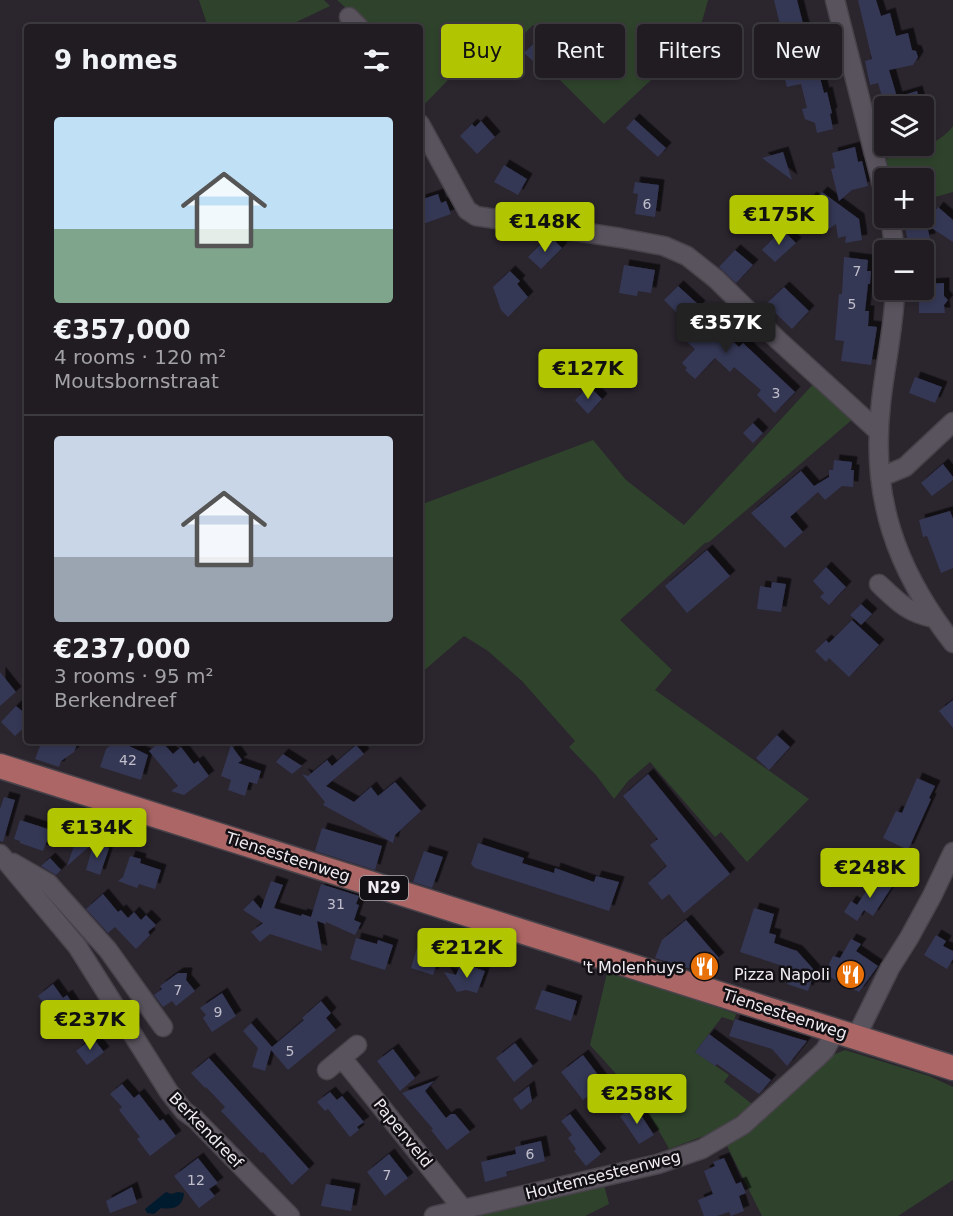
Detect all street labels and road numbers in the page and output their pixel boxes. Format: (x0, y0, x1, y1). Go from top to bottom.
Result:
street label: Tiensesteenweg (223, 828, 352, 886)
road number: N29 (360, 876, 408, 900)
street label: Tiensesteenweg (720, 985, 849, 1043)
street label: Berkendreef (165, 1088, 247, 1172)
street label: Papenveld (370, 1095, 436, 1171)
street label: Houtemsesteenweg (523, 1147, 683, 1203)

